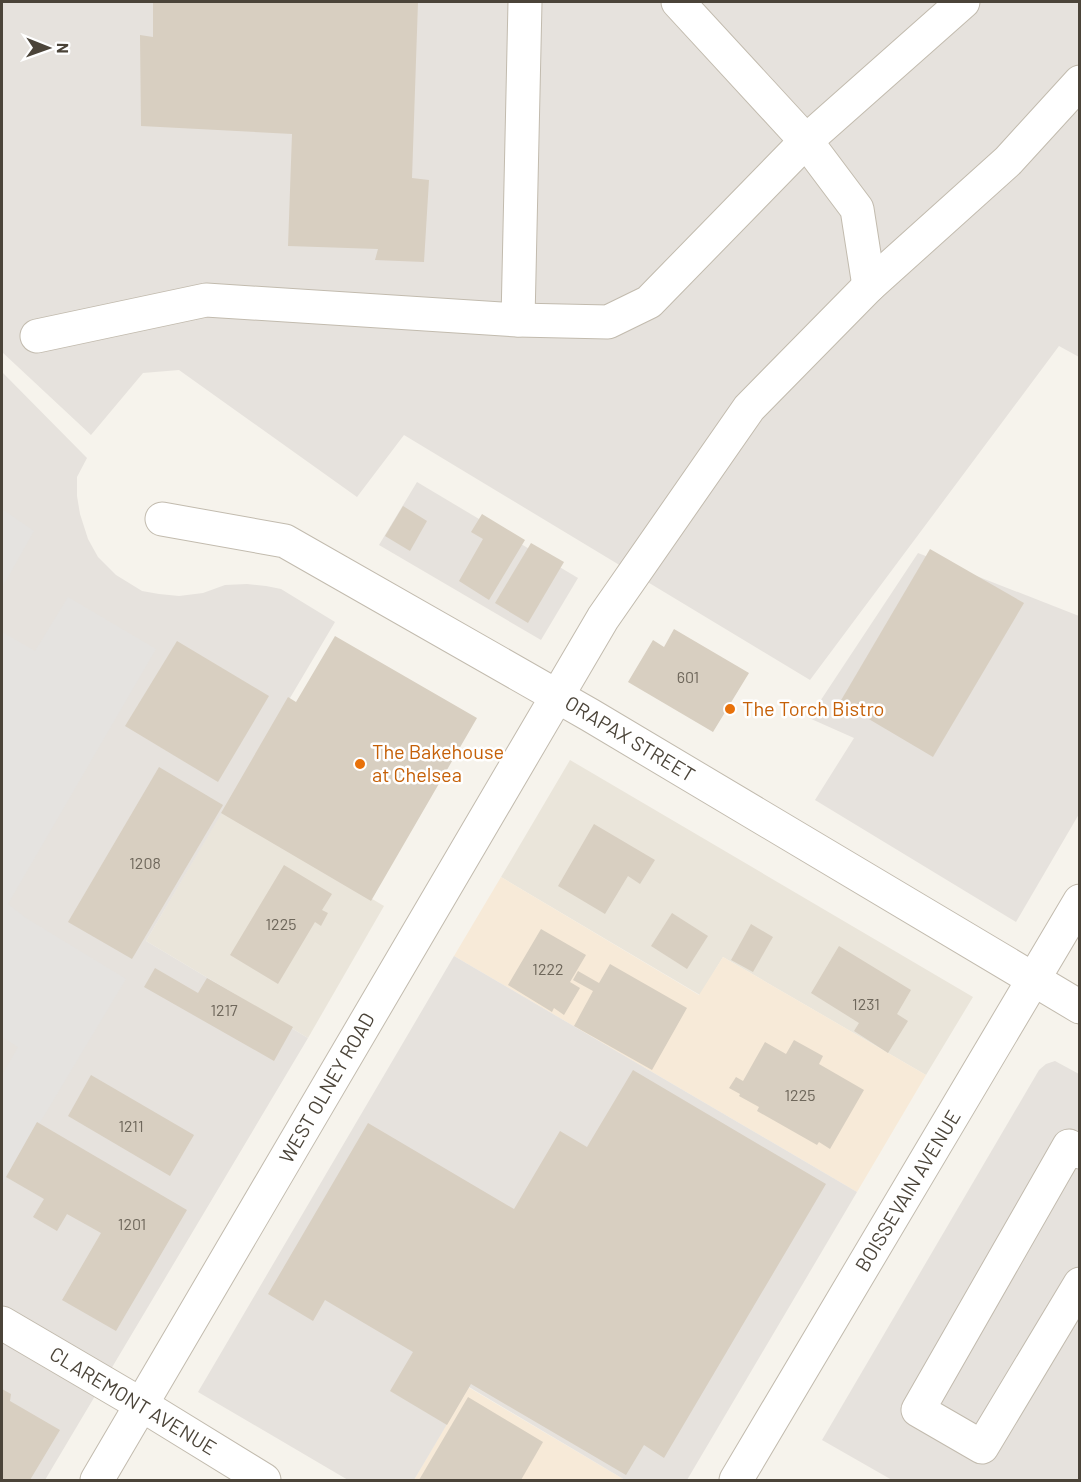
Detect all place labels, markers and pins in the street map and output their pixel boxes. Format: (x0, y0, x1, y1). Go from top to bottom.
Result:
place label: The Torch Bistro (742, 696, 885, 720)
marker: The Torch Bistro (723, 702, 737, 716)
place label: The Bakehouse at Chelsea (372, 739, 504, 786)
marker: The Bakehouse at Chelsea (353, 757, 367, 771)

